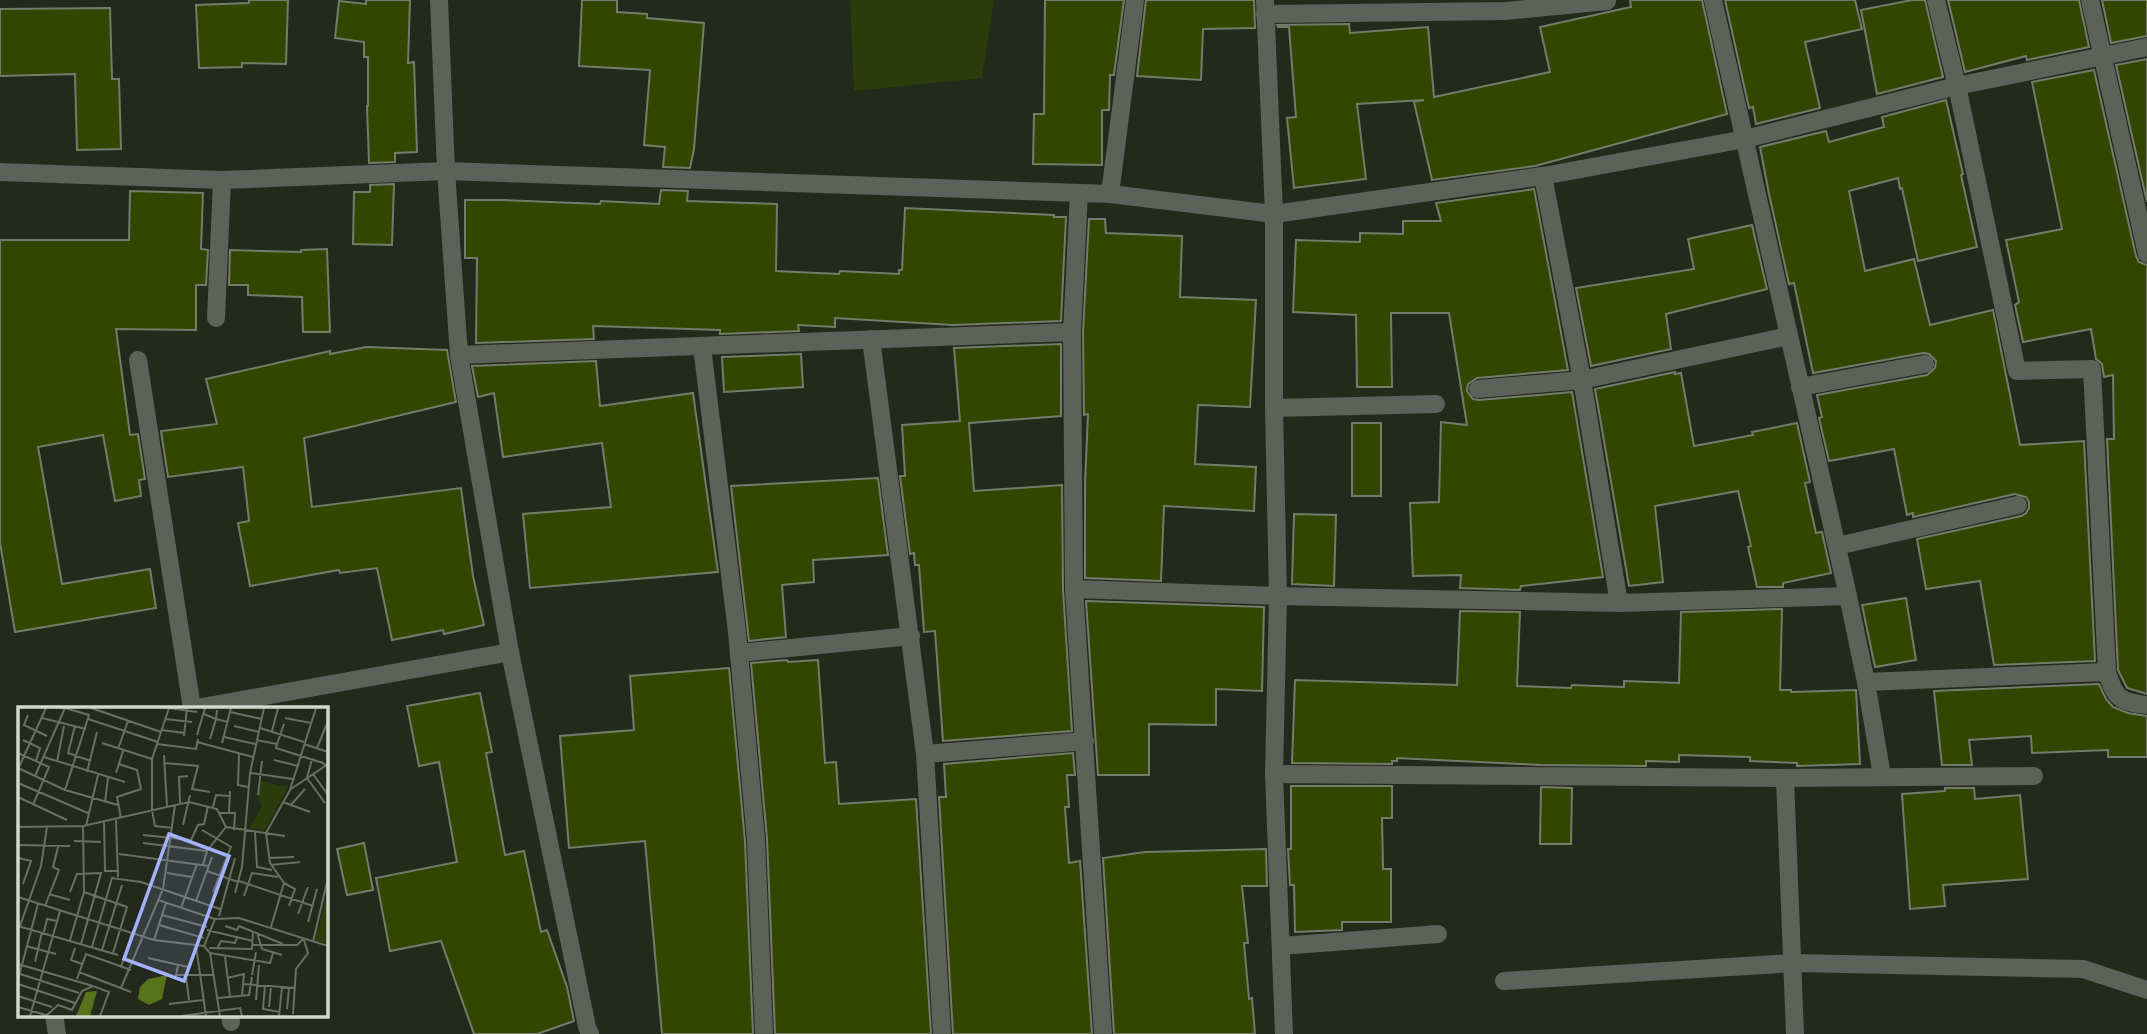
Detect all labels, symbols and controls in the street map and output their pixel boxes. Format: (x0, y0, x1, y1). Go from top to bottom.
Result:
inset map (18, 707, 327, 1016)

